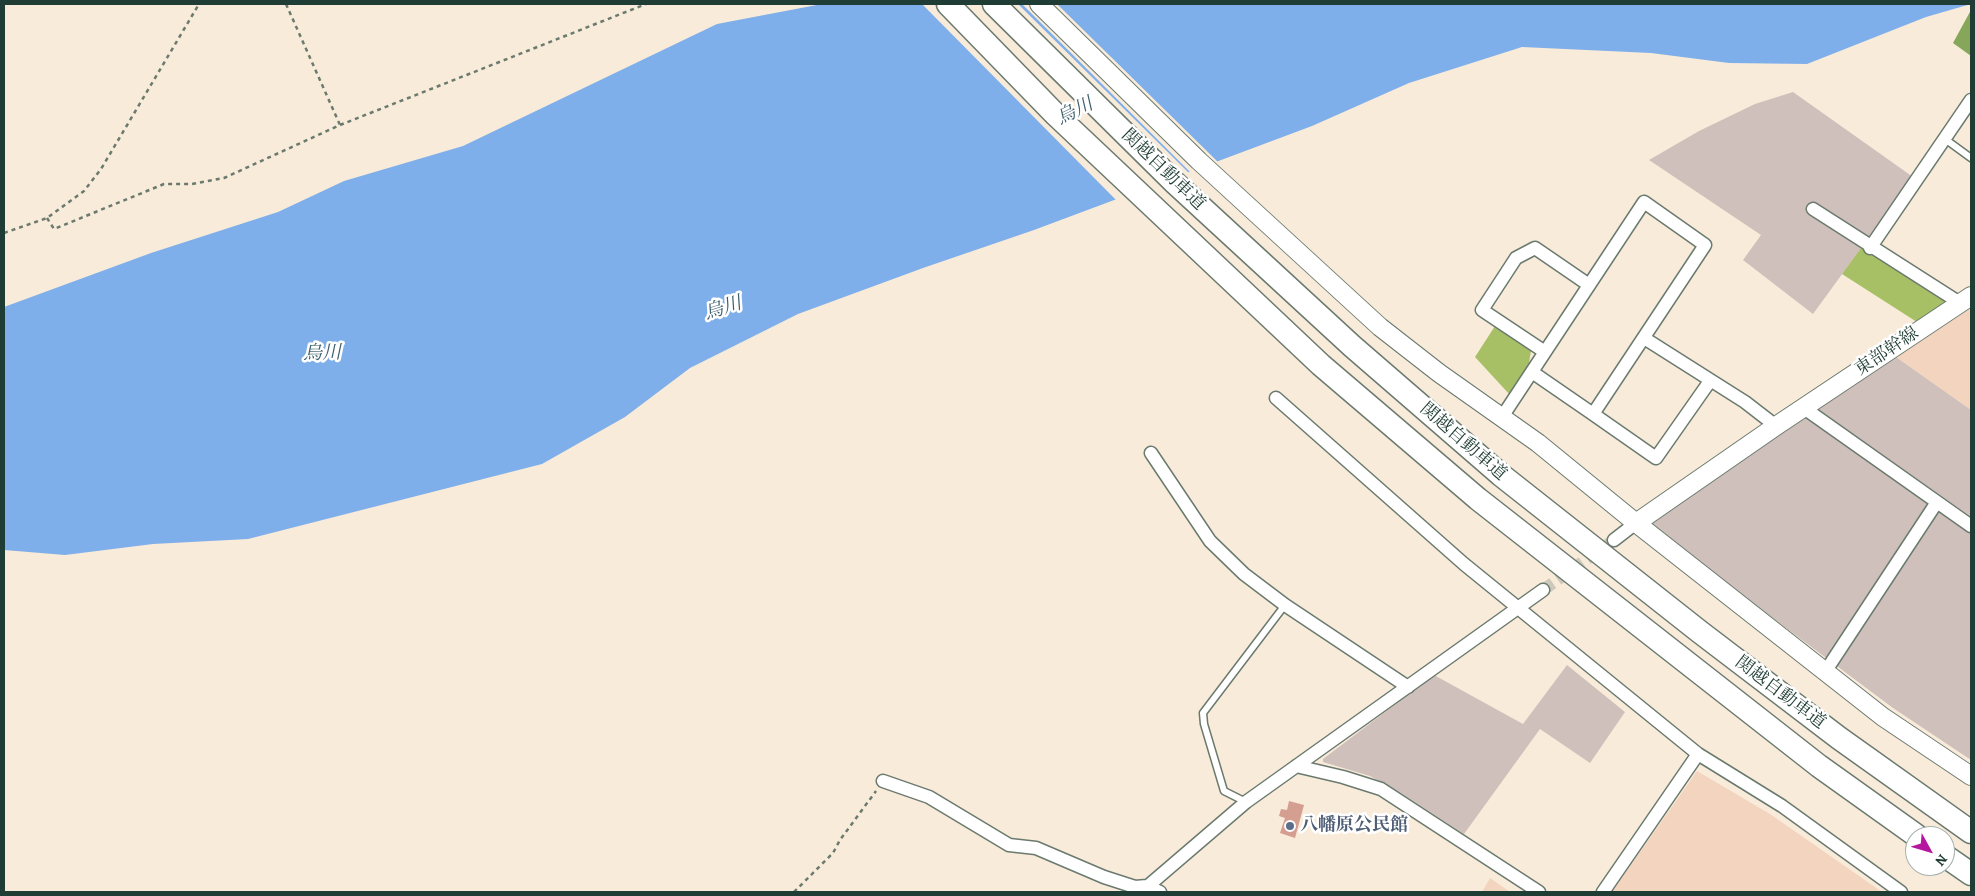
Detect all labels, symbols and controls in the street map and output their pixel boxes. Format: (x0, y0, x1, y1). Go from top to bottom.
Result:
water label: 烏川 (1053, 93, 1097, 131)
street label: 関越自動車道 (1117, 125, 1209, 215)
water label: 烏川 (701, 292, 745, 326)
street label: 東部幹線 (1851, 323, 1923, 381)
water label: 烏川 (303, 342, 341, 366)
street label: 関越自動車道 (1415, 398, 1511, 486)
street label: 関越自動車道 (1730, 652, 1830, 734)
place label: 八幡原公民館 (1300, 815, 1408, 837)
marker: 八幡原公民館 (1284, 820, 1296, 832)
north arrow (1905, 826, 1955, 876)
text: N (1931, 850, 1952, 870)

